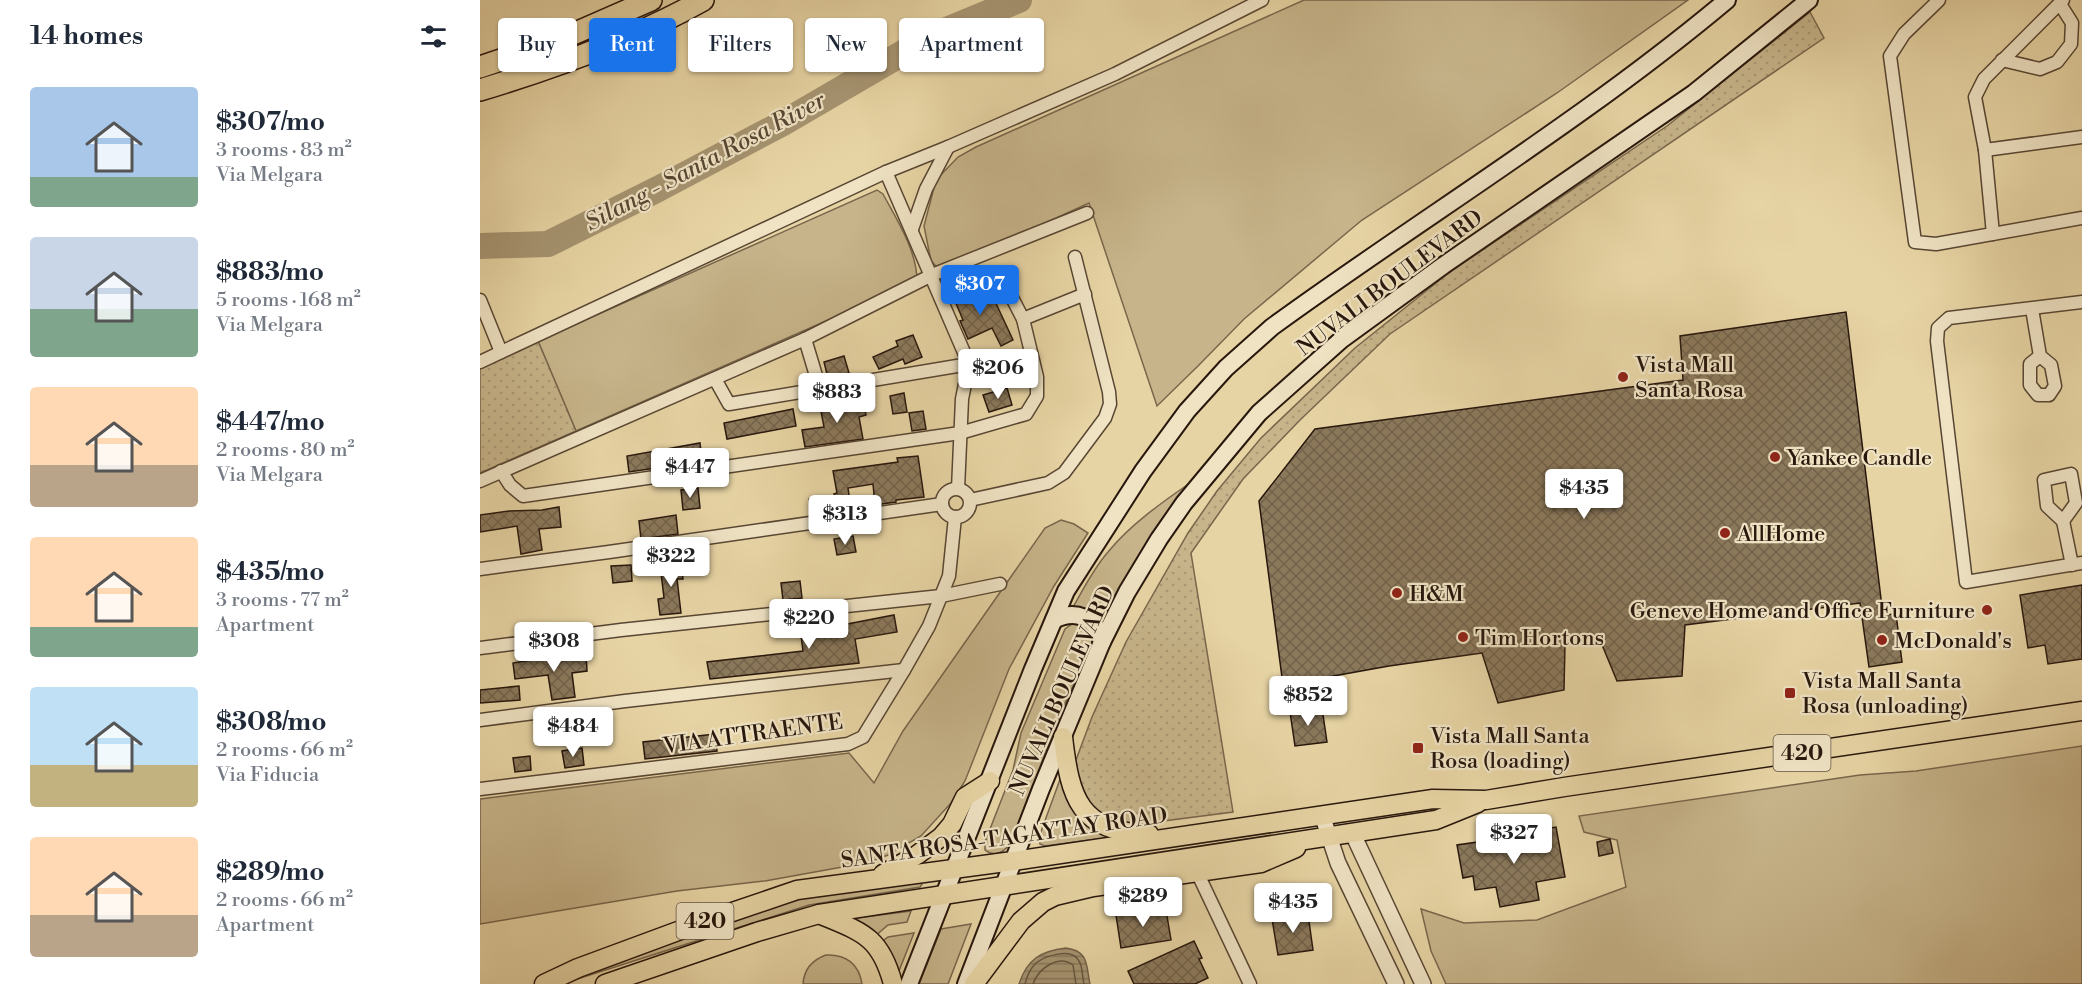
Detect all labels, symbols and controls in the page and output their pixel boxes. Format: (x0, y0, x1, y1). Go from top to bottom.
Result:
chip: Buy (498, 18, 577, 72)
chip: Rent (589, 18, 676, 72)
chip: Filters (688, 18, 793, 72)
chip: New (805, 18, 887, 72)
chip: Apartment (899, 18, 1044, 72)
text: 14 homes (30, 20, 143, 52)
icon: filters (417, 20, 450, 53)
water label: Silang - Santa Rosa River (580, 85, 832, 238)
text: $307/mo (216, 106, 325, 138)
icon: home (78, 111, 150, 183)
text: 3 rooms · 83 m² (216, 138, 352, 163)
text: Via Melgara (216, 163, 323, 188)
street label: NUVALI BOULEVARD (1291, 204, 1488, 362)
text: $883/mo (216, 256, 324, 288)
icon: home (78, 261, 150, 333)
pin: $307 (944, 265, 1016, 316)
text: $307 (955, 272, 1005, 297)
text: 5 rooms · 168 m² (216, 288, 361, 313)
text: Via Melgara (216, 313, 323, 338)
pin: $206 (962, 349, 1034, 400)
place label: Vista Mall Santa Rosa (1634, 352, 1745, 404)
text: $206 (972, 356, 1024, 381)
marker: Vista Mall Santa Rosa (1616, 370, 1630, 384)
pin: $883 (801, 373, 873, 424)
text: $883 (812, 380, 862, 405)
text: $447/mo (216, 406, 325, 438)
icon: home (78, 411, 150, 483)
text: 2 rooms · 80 m² (216, 438, 354, 463)
place label: Yankee Candle (1786, 445, 1932, 472)
pin: $447 (654, 448, 726, 499)
marker: Yankee Candle (1768, 450, 1782, 464)
text: $447 (665, 455, 715, 480)
text: Via Melgara (216, 463, 323, 488)
pin: $435 (1548, 469, 1620, 520)
text: $435 (1559, 476, 1609, 501)
pin: $313 (809, 495, 881, 546)
text: $313 (822, 502, 868, 527)
place label: AllHome (1736, 521, 1825, 548)
marker: AllHome (1718, 526, 1732, 540)
pin: $322 (635, 537, 707, 588)
text: $322 (647, 544, 695, 569)
text: $435/mo (216, 556, 325, 588)
icon: home (78, 561, 150, 633)
place label: H&M (1409, 581, 1464, 608)
street label: NUVALI BOULEVARD (1004, 582, 1121, 799)
marker: H&M (1390, 586, 1404, 600)
text: 3 rooms · 77 m² (216, 588, 349, 613)
place label: Geneve Home and Office Furniture (1630, 598, 1975, 625)
pin: $220 (773, 599, 845, 650)
marker: Geneve Home and Office Furniture (1980, 603, 1994, 617)
text: $220 (783, 606, 835, 631)
text: Apartment (216, 613, 314, 638)
pin: $308 (518, 622, 590, 673)
place label: Tim Hortons (1475, 625, 1604, 652)
place label: McDonald's (1894, 628, 2012, 655)
text: $308 (528, 629, 580, 654)
marker: Tim Hortons (1456, 630, 1470, 644)
marker: McDonald's (1875, 633, 1889, 647)
place label: Vista Mall Santa Rosa (unloading) (1801, 668, 1968, 720)
pin: $852 (1272, 676, 1344, 727)
text: $852 (1283, 683, 1333, 708)
marker: Vista Mall Santa Rosa (unloading) (1783, 686, 1797, 700)
text: $308/mo (216, 706, 326, 738)
pin: $484 (537, 707, 609, 758)
street label: VIA ATTRAENTE (661, 708, 845, 761)
icon: home (78, 711, 150, 783)
text: $484 (547, 714, 599, 739)
place label: Vista Mall Santa Rosa (loading) (1429, 723, 1591, 775)
road number: 420 (1774, 735, 1830, 771)
text: 2 rooms · 66 m² (216, 738, 353, 763)
marker: Vista Mall Santa Rosa (loading) (1411, 741, 1425, 755)
text: Via Fiducia (216, 763, 319, 788)
street label: SANTA ROSA-TAGAYTAY ROAD (839, 802, 1169, 875)
pin: $327 (1478, 814, 1550, 865)
text: $327 (1490, 821, 1538, 846)
text: $289/mo (216, 856, 325, 888)
icon: home (78, 861, 150, 933)
pin: $289 (1107, 877, 1179, 928)
pin: $435 (1257, 883, 1329, 934)
text: $289 (1118, 884, 1168, 909)
text: 2 rooms · 66 m² (216, 888, 353, 913)
text: $435 (1268, 890, 1318, 915)
road number: 420 (676, 903, 734, 939)
text: Apartment (216, 913, 314, 938)

